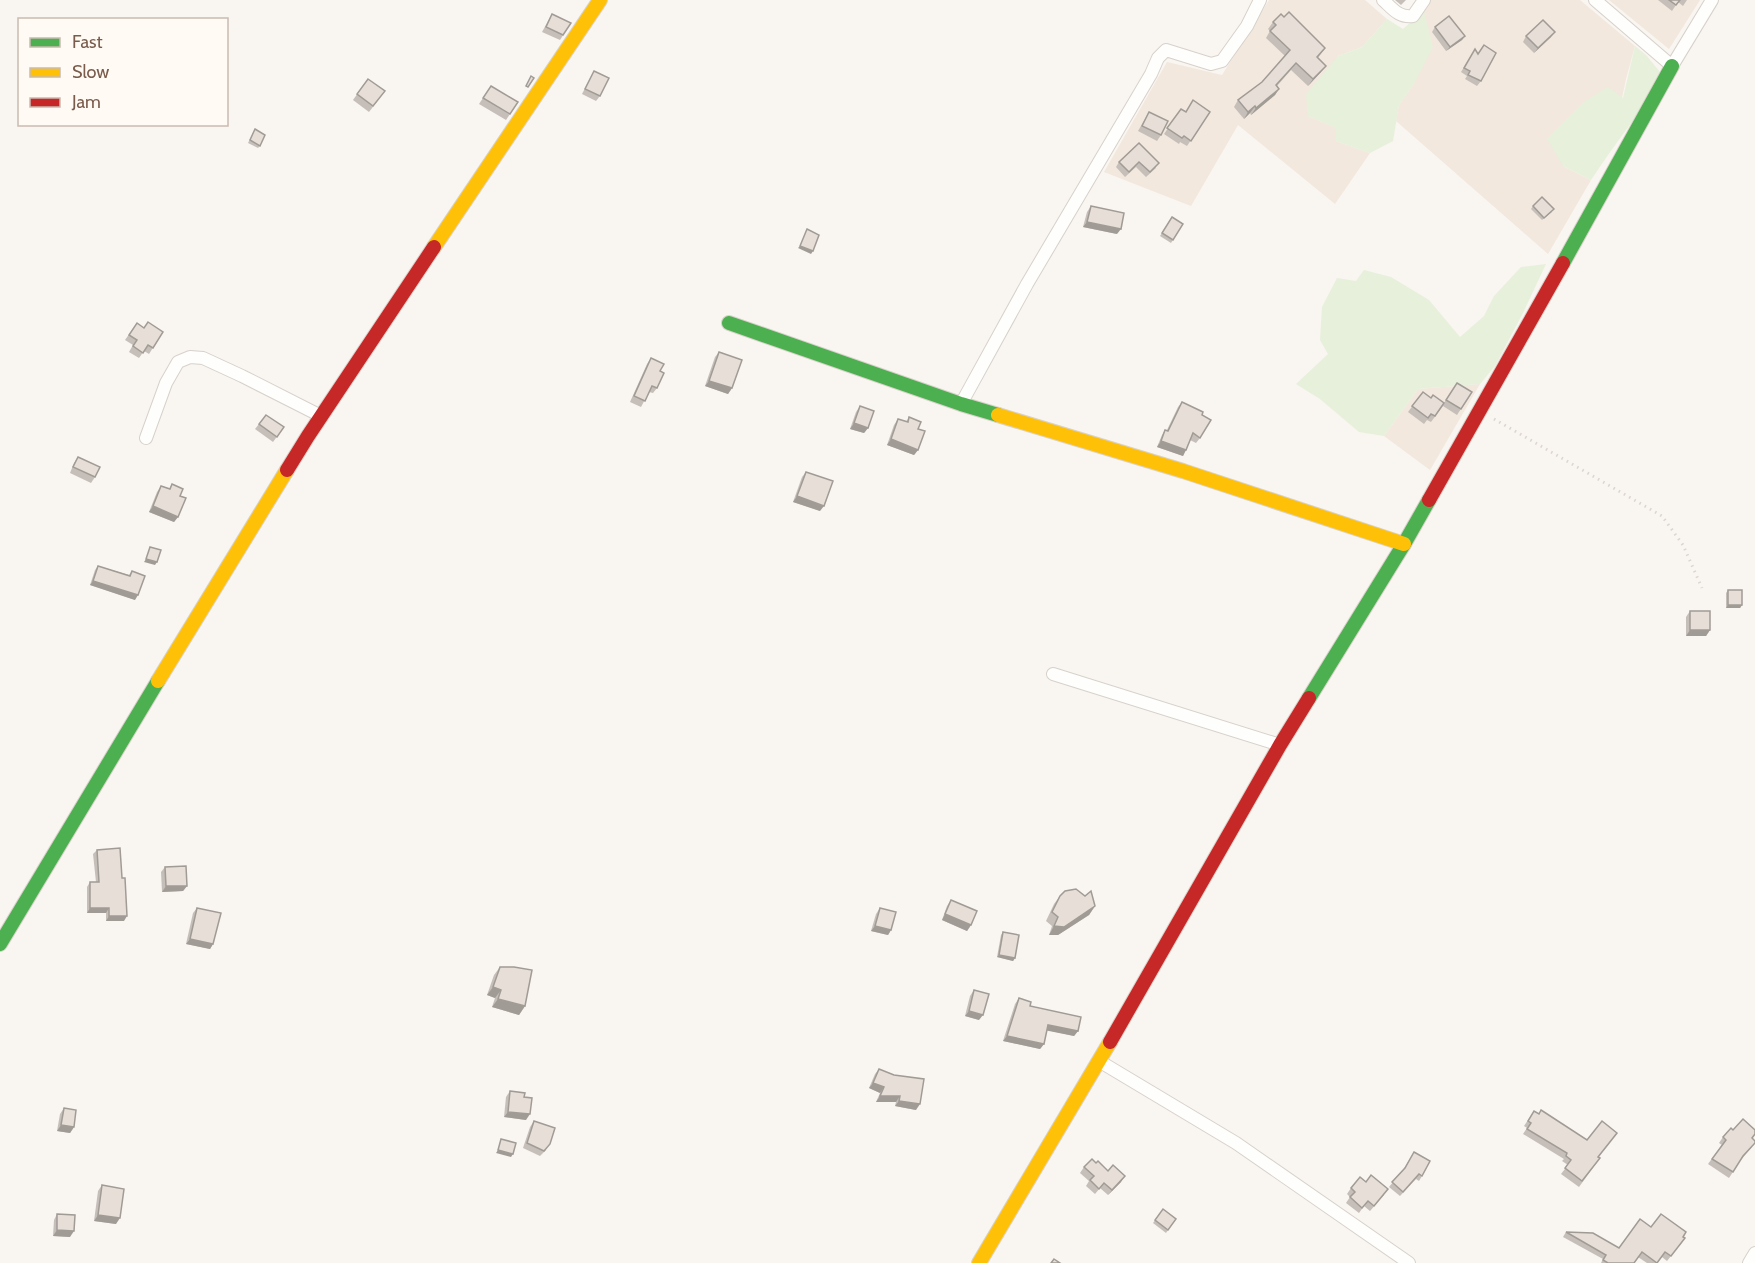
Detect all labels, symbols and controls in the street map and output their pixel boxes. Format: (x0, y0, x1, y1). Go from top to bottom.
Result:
legend (18, 18, 228, 126)
text: Fast (72, 31, 103, 53)
text: Slow (72, 61, 109, 83)
text: Jam (71, 91, 101, 113)

